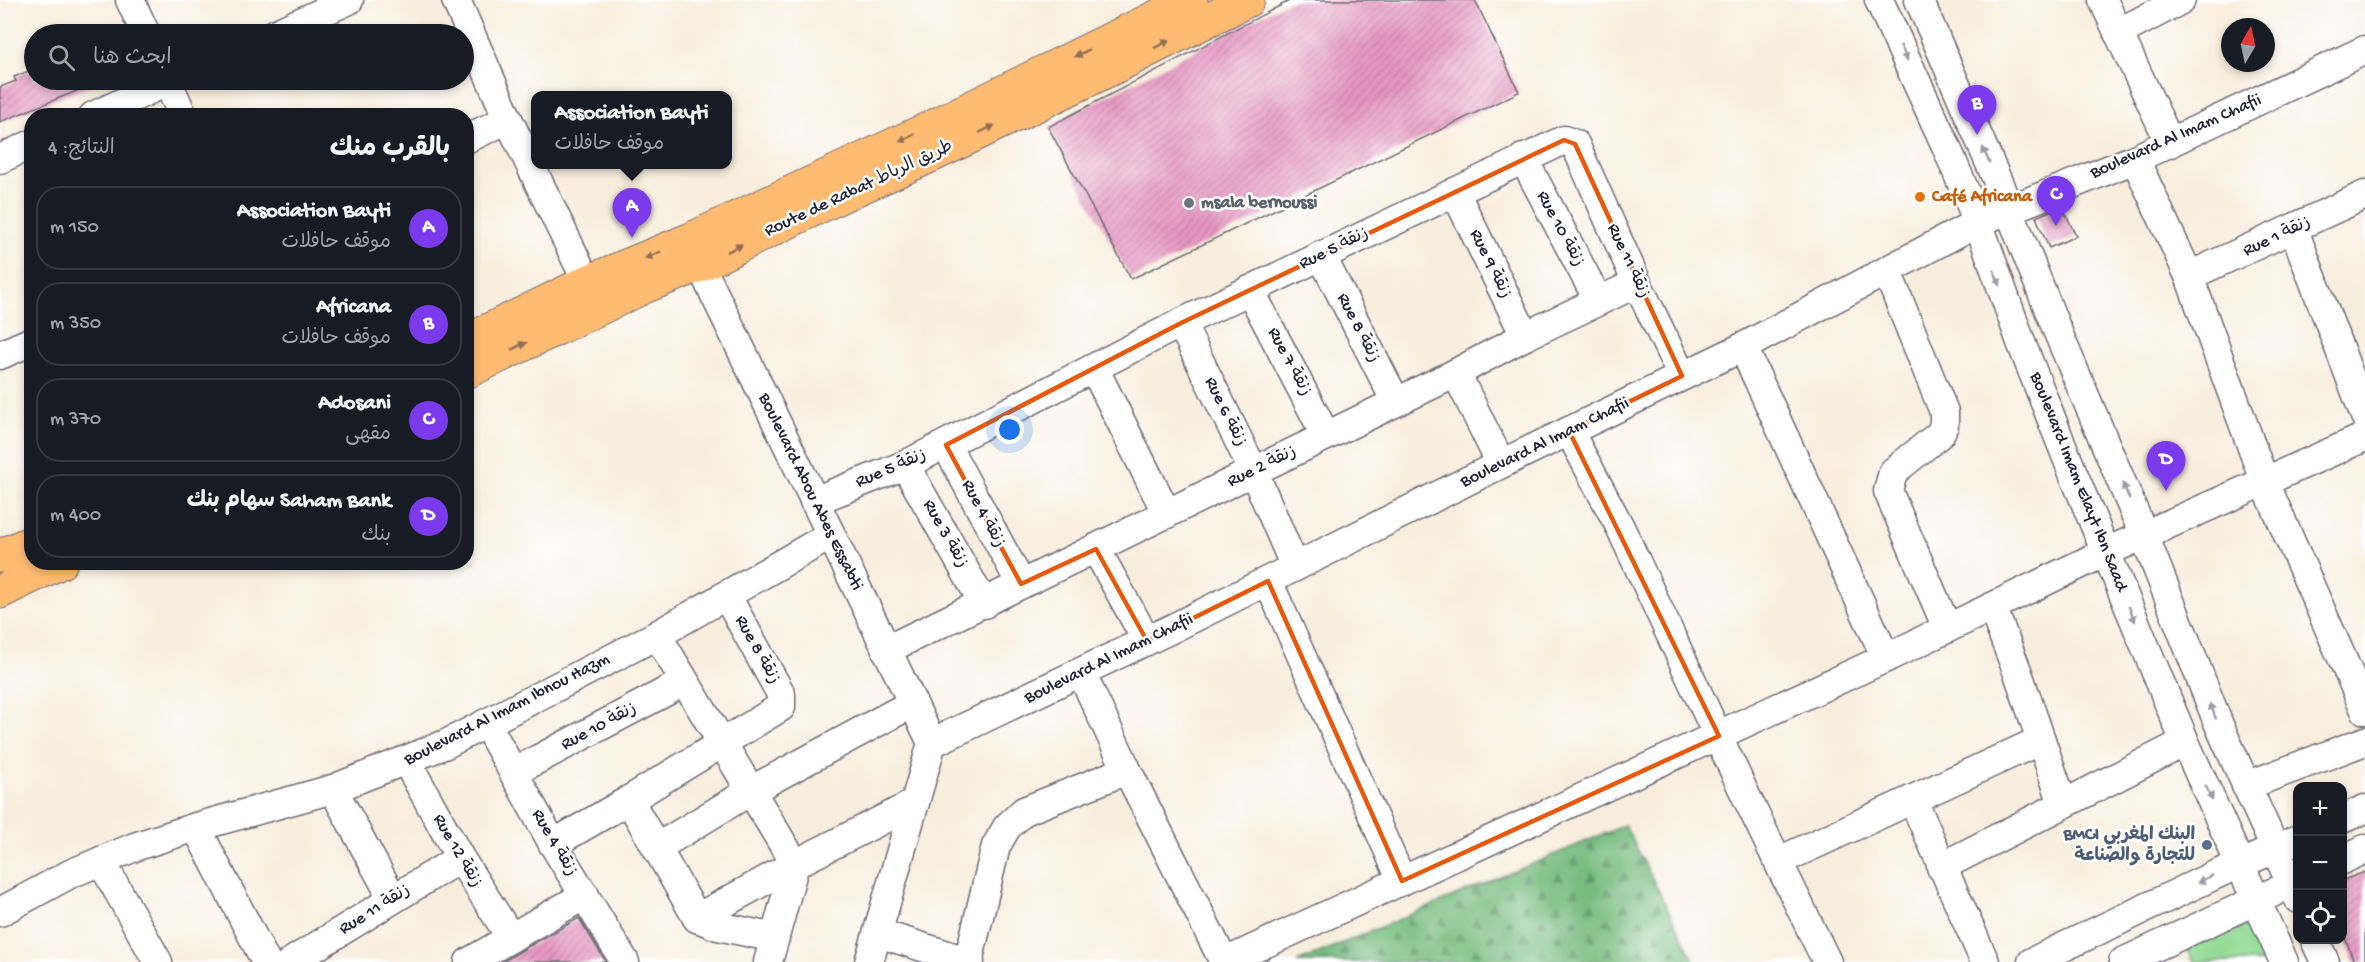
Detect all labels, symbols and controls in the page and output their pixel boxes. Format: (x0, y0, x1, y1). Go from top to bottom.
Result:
north arrow (2221, 18, 2275, 72)
search box (24, 24, 474, 90)
one-way arrow (1154, 39, 1171, 48)
icon: search (45, 41, 78, 74)
one-way arrow (1899, 45, 1908, 62)
text: ابحث هنا (93, 46, 172, 72)
one-way arrow (1074, 49, 1091, 58)
pin: B (1958, 86, 1996, 135)
street label: Boulevard Al Imam Chafii (2086, 90, 2265, 185)
popup (531, 91, 732, 169)
text: Association Bayti (555, 101, 708, 127)
one-way arrow (978, 124, 995, 133)
one-way arrow (897, 133, 915, 143)
text: موقف حافلات (555, 134, 664, 157)
text: بالقرب منك (330, 135, 450, 166)
street label: Route de Rabat طريق الرباط (761, 136, 957, 242)
text: النتائج: 4 (48, 138, 115, 161)
one-way arrow (1981, 146, 1991, 164)
pin: C (2036, 176, 2076, 226)
place label: Café Africana (1931, 187, 2033, 208)
pin: A (612, 188, 652, 238)
street label: Rue 10 زنقة (1531, 188, 1589, 270)
marker: Café Africana (1913, 190, 1927, 204)
place label: msala bernoussi (1201, 193, 1317, 214)
marker: msala bernoussi (1182, 196, 1196, 210)
text: Association Bayti (237, 199, 391, 225)
street label: Rue 1 زنقة (2240, 212, 2314, 262)
text: 150 m (50, 217, 99, 240)
text: A (423, 217, 434, 240)
street label: Rue 11 زنقة (1602, 220, 1654, 302)
street label: Rue 5 زنقة (1296, 223, 1372, 275)
street label: Rue 9 زنقة (1464, 226, 1516, 302)
text: موقف حافلات (282, 232, 391, 255)
one-way arrow (726, 244, 743, 253)
one-way arrow (644, 250, 662, 260)
one-way arrow (1992, 269, 2002, 287)
street label: Rue 8 زنقة (1332, 290, 1384, 366)
text: Africana (316, 295, 391, 321)
text: 350 m (50, 313, 101, 336)
text: B (423, 313, 434, 336)
street label: Rue 7 زنقة (1262, 324, 1316, 400)
text: موقف حافلات (282, 328, 391, 351)
one-way arrow (511, 342, 528, 351)
street label: Boulevard Imam Elayt Ibn Saad (2024, 368, 2132, 596)
street label: Rue 6 زنقة (1199, 374, 1251, 450)
street label: Boulevard Abou Abes Essabti (753, 389, 867, 594)
text: Adosani (318, 391, 391, 417)
street label: Boulevard Al Imam Chafii (1456, 393, 1633, 493)
text: 370 m (50, 409, 101, 432)
text: C (423, 409, 434, 432)
your location (995, 415, 1024, 444)
text: مقهى (345, 424, 391, 447)
street label: Rue 2 زنقة (1224, 441, 1300, 493)
pin: D (2146, 442, 2186, 491)
street label: Rue 5 زنقة (853, 445, 929, 493)
street label: Rue 4 زنقة (956, 477, 1010, 551)
one-way arrow (2120, 482, 2130, 500)
text: Saham Bank سهام بنك (187, 489, 391, 515)
street label: Rue 3 زنقة (918, 496, 972, 572)
text: 400 m (50, 505, 101, 528)
text: D (422, 505, 435, 528)
text: بنك (361, 525, 391, 548)
one-way arrow (2127, 606, 2137, 624)
street label: Boulevard Al Imam Chafii (1020, 609, 1197, 709)
street label: Rue 8 زنقة (730, 612, 784, 688)
street label: Boulevard Al Imam Ibnou Hazm (400, 649, 613, 772)
street label: Rue 10 زنقة (558, 698, 640, 756)
one-way arrow (2208, 702, 2218, 720)
map controls (2293, 782, 2347, 944)
button: + (2293, 782, 2347, 836)
one-way arrow (2205, 785, 2214, 802)
street label: Rue 4 زنقة (526, 806, 582, 880)
street label: Rue 12 زنقة (428, 811, 486, 891)
place label: BMCI البنك المغربي للتجارة والصناعة (2062, 825, 2195, 867)
button: − (2293, 836, 2347, 890)
marker: BMCI البنك المغربي للتجارة والصناعة (2200, 838, 2214, 852)
one-way arrow (2197, 875, 2214, 884)
street label: Rue 11 زنقة (336, 880, 414, 940)
button: locate (2293, 890, 2347, 944)

